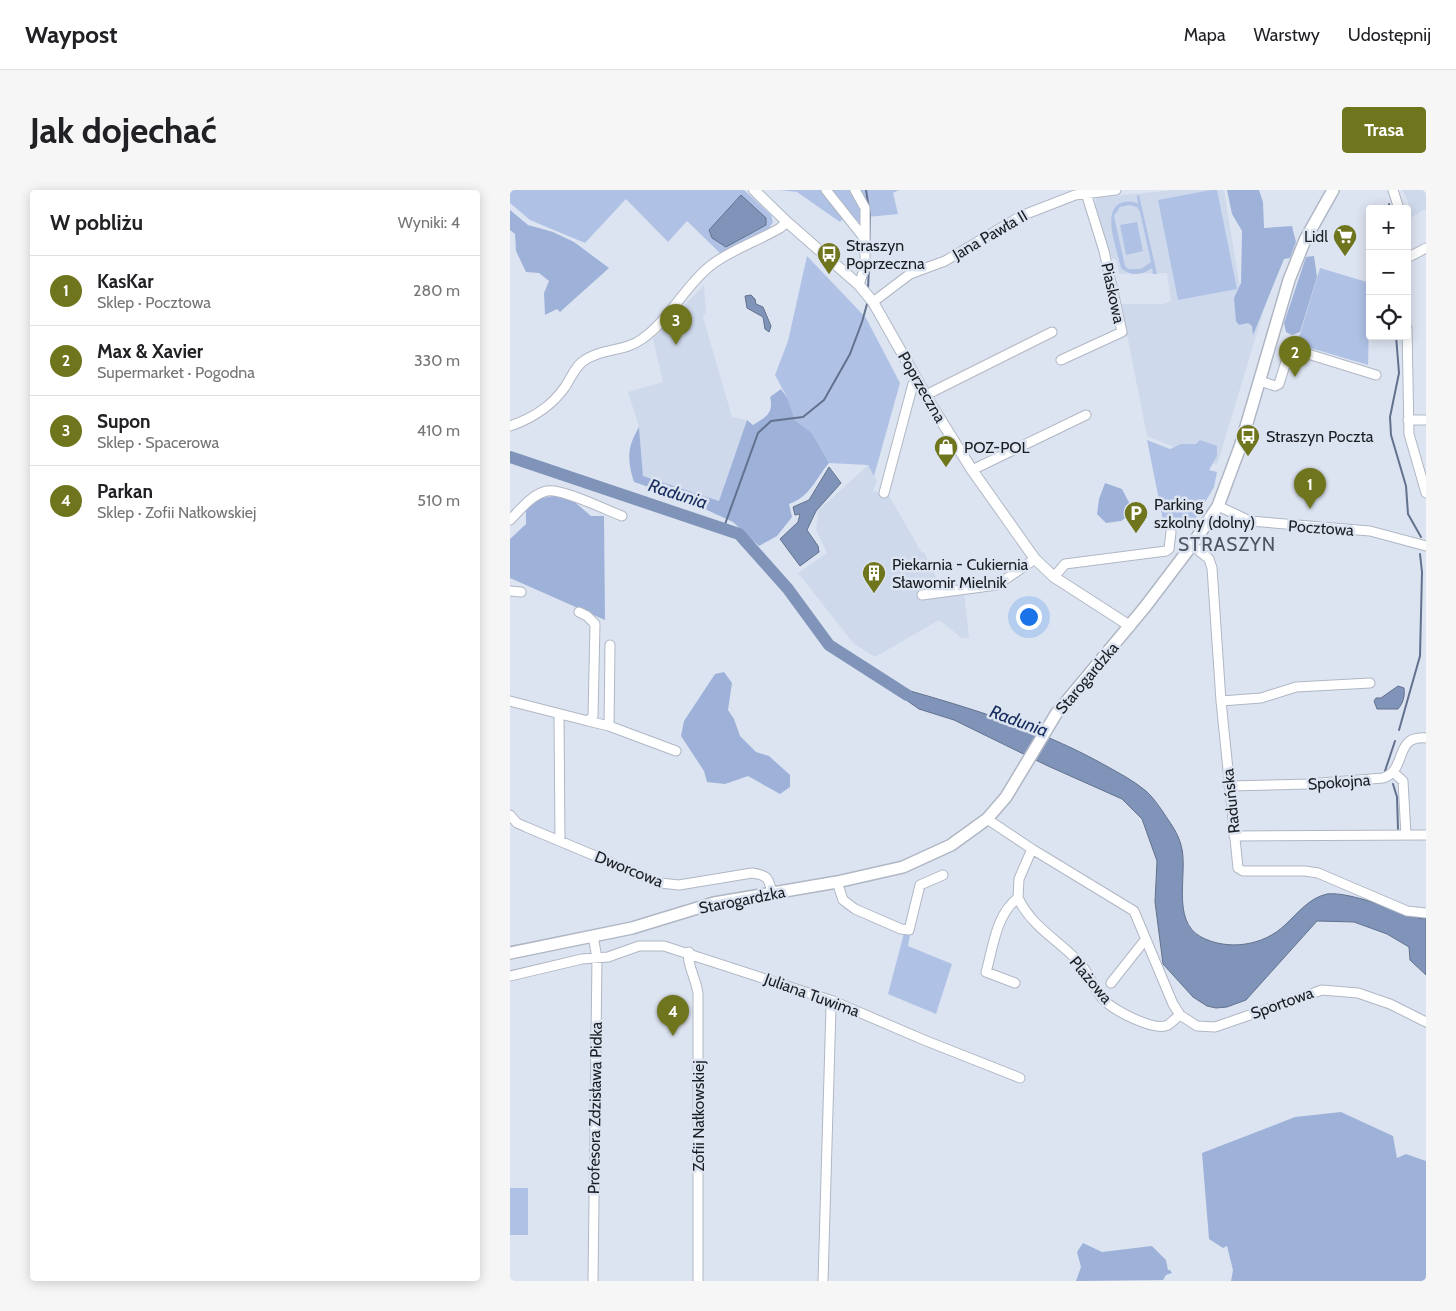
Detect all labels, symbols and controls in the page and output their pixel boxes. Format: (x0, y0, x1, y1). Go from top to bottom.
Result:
text: Waypost (25, 20, 117, 49)
text: Mapa (1184, 24, 1226, 46)
text: Warstwy (1254, 24, 1320, 46)
text: Udostępnij (1348, 24, 1431, 46)
button: Trasa (1342, 107, 1426, 153)
text: Jak dojechać (30, 109, 217, 152)
map controls (1366, 205, 1411, 340)
button: + (1366, 205, 1411, 250)
street label: Jana Pawła II (948, 206, 1031, 264)
text: W pobliżu (50, 210, 143, 235)
text: Wyniki: 4 (398, 213, 460, 232)
supermarket icon: Lidl (1332, 223, 1358, 257)
place label: Lidl (1304, 227, 1328, 246)
place label: Straszyn Poprzeczna (846, 236, 925, 273)
bus stop icon: Straszyn Poprzeczna (816, 241, 842, 275)
button: − (1366, 250, 1411, 295)
street label: Piaskowa (1097, 261, 1129, 325)
text: KasKar (97, 270, 154, 293)
text: 1 (63, 281, 69, 300)
text: 280 m (413, 281, 460, 300)
text: Sklep · Pocztowa (97, 293, 211, 312)
button: locate (1366, 295, 1411, 340)
pin: 3 (660, 304, 692, 345)
pin: 2 (1279, 336, 1311, 377)
text: Max & Xavier (97, 340, 203, 363)
street label: Poprzeczna (894, 348, 950, 426)
text: 2 (62, 351, 70, 370)
text: 330 m (414, 351, 460, 370)
text: Supermarket · Pogodna (97, 363, 255, 382)
text: Supon (97, 410, 151, 433)
text: 3 (62, 421, 70, 440)
text: 410 m (417, 421, 460, 440)
bus stop icon: Straszyn Poczta (1235, 423, 1261, 457)
place label: Straszyn Poczta (1266, 427, 1374, 446)
text: Sklep · Spacerowa (97, 433, 219, 452)
shop icon: POZ-POL (933, 434, 959, 468)
place label: POZ-POL (964, 438, 1030, 457)
pin: 1 (1294, 468, 1326, 509)
water label: Radunia (646, 474, 710, 514)
text: Parkan (97, 480, 153, 503)
text: 4 (61, 491, 71, 510)
text: 510 m (417, 491, 460, 510)
place label: Parking szkolny (dolny) (1154, 495, 1255, 532)
parking icon: Parking szkolny (dolny) (1123, 500, 1149, 534)
text: Sklep · Zofii Nałkowskiej (97, 503, 256, 522)
street label: Pocztowa (1288, 516, 1355, 540)
district label: STRASZYN (1178, 533, 1276, 556)
place label: Piekarnia - Cukiernia Sławomir Mielnik (892, 555, 1029, 592)
building icon: Piekarnia - Cukiernia Sławomir Mielnik (861, 560, 887, 594)
your location (1016, 604, 1042, 630)
street label: Starogardzka (1052, 638, 1123, 718)
water label: Radunia (987, 700, 1051, 742)
street label: Raduńska (1218, 767, 1244, 834)
street label: Spokojna (1307, 770, 1371, 794)
street label: Dworcowa (592, 847, 666, 891)
street label: Starogardzka (697, 882, 787, 918)
street label: Plażowa (1066, 952, 1116, 1008)
street label: Juliana Tuwima (761, 969, 862, 1021)
street label: Sportowa (1248, 983, 1316, 1023)
pin: 4 (657, 995, 689, 1036)
street label: Profesora Zdzisława Pidka (584, 1021, 606, 1194)
street label: Zofii Nałkowskiej (689, 1060, 708, 1172)

